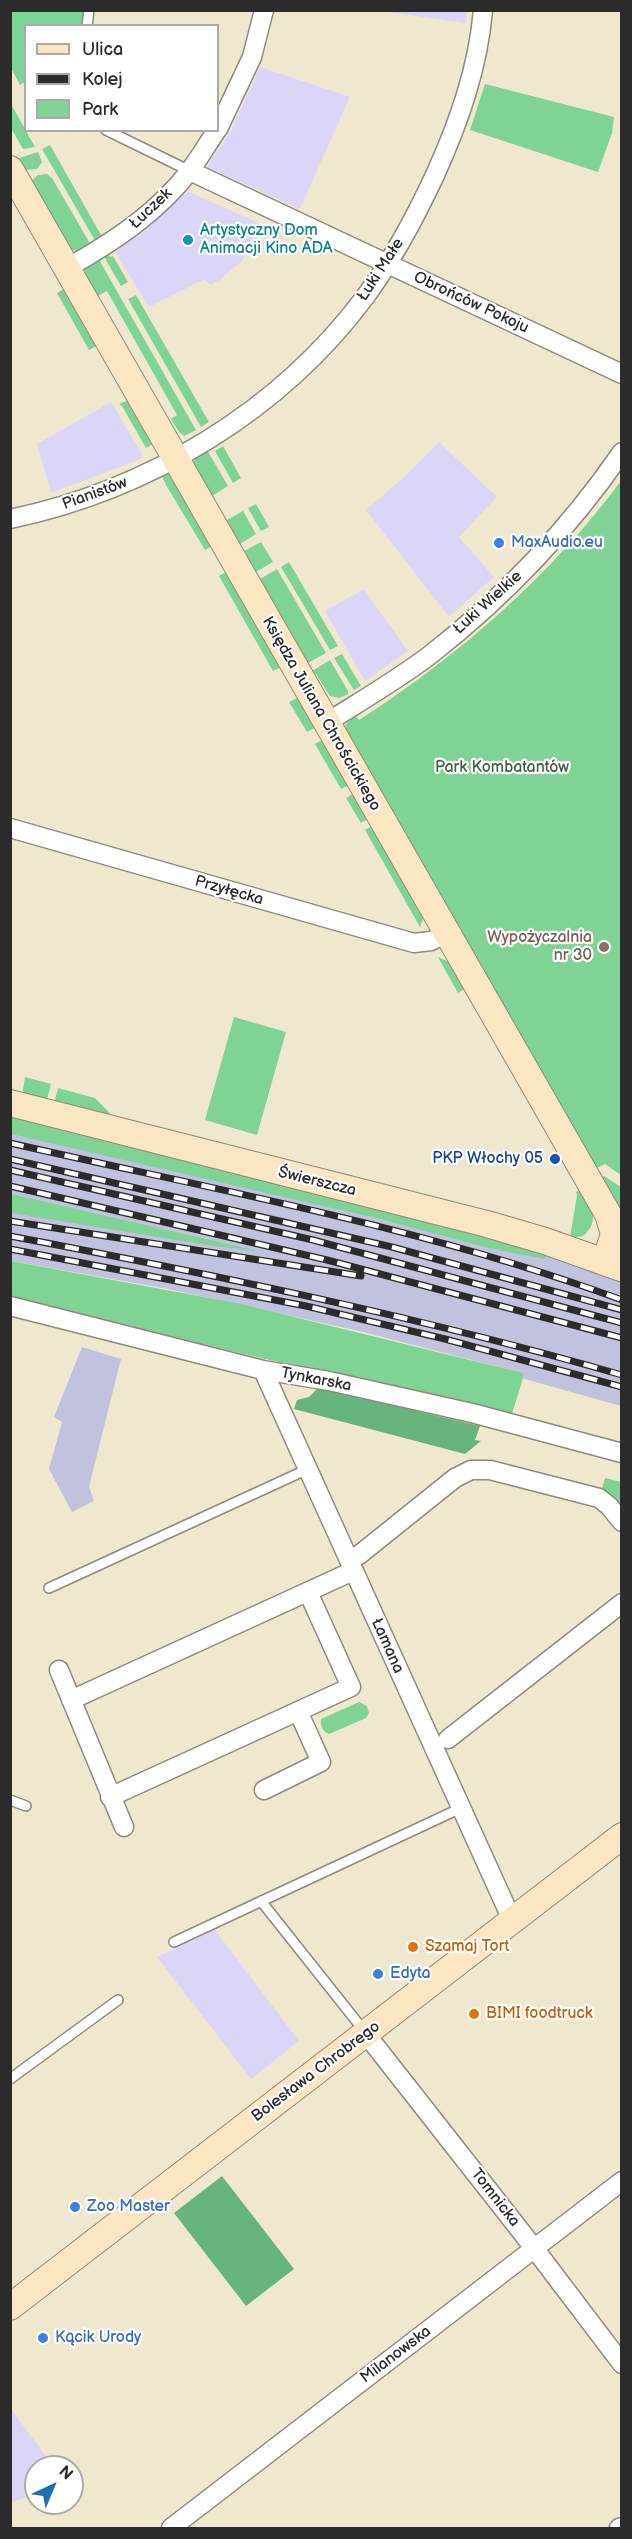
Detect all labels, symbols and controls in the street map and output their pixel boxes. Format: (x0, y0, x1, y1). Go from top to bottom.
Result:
legend (24, 24, 219, 132)
text: Ulica (82, 39, 123, 60)
text: Kolej (82, 69, 122, 90)
text: Park (82, 99, 118, 120)
street label: Łuczek (126, 184, 176, 234)
place label: Artystyczny Dom Animacji Kino ADA (200, 221, 332, 259)
marker: Artystyczny Dom Animacji Kino ADA (181, 233, 195, 247)
street label: Łuki Małe (354, 235, 408, 305)
street label: Obrońców Pokoju (410, 268, 532, 338)
street label: Pianistów (60, 473, 130, 515)
place label: MaxAudio.eu (511, 533, 603, 553)
marker: MaxAudio.eu (492, 536, 506, 550)
street label: Łuki Wielkie (450, 567, 526, 639)
street label: Księdza Juliana Chrościckiego (257, 613, 385, 815)
park label: Park Kombatantów (435, 758, 569, 778)
street label: Przyłęcka (192, 872, 266, 910)
place label: Wypożyczalnia nr 30 (487, 928, 592, 966)
marker: Wypożyczalnia nr 30 (597, 940, 611, 954)
place label: PKP Włochy 05 (432, 1149, 543, 1169)
marker: PKP Włochy 05 (548, 1152, 562, 1166)
street label: Świerszcza (276, 1163, 358, 1201)
street label: Tynkarska (279, 1364, 353, 1396)
street label: Łamana (366, 1615, 408, 1677)
place label: Szamaj Tort (425, 1937, 509, 1957)
marker: Szamaj Tort (406, 1940, 420, 1954)
place label: Edyta (390, 1964, 430, 1984)
marker: Edyta (371, 1967, 385, 1981)
place label: BIMI foodtruck (486, 2004, 593, 2024)
marker: BIMI foodtruck (467, 2007, 481, 2021)
street label: Bolesława Chrobrego (248, 2017, 384, 2127)
street label: Tomnicka (466, 2165, 524, 2231)
place label: Zoo Master (87, 2197, 170, 2217)
marker: Zoo Master (68, 2200, 82, 2214)
street label: Milanowska (357, 2322, 435, 2388)
place label: Kącik Urody (55, 2328, 141, 2348)
marker: Kącik Urody (36, 2331, 50, 2345)
north arrow (24, 2455, 84, 2515)
text: N (55, 2462, 76, 2484)

